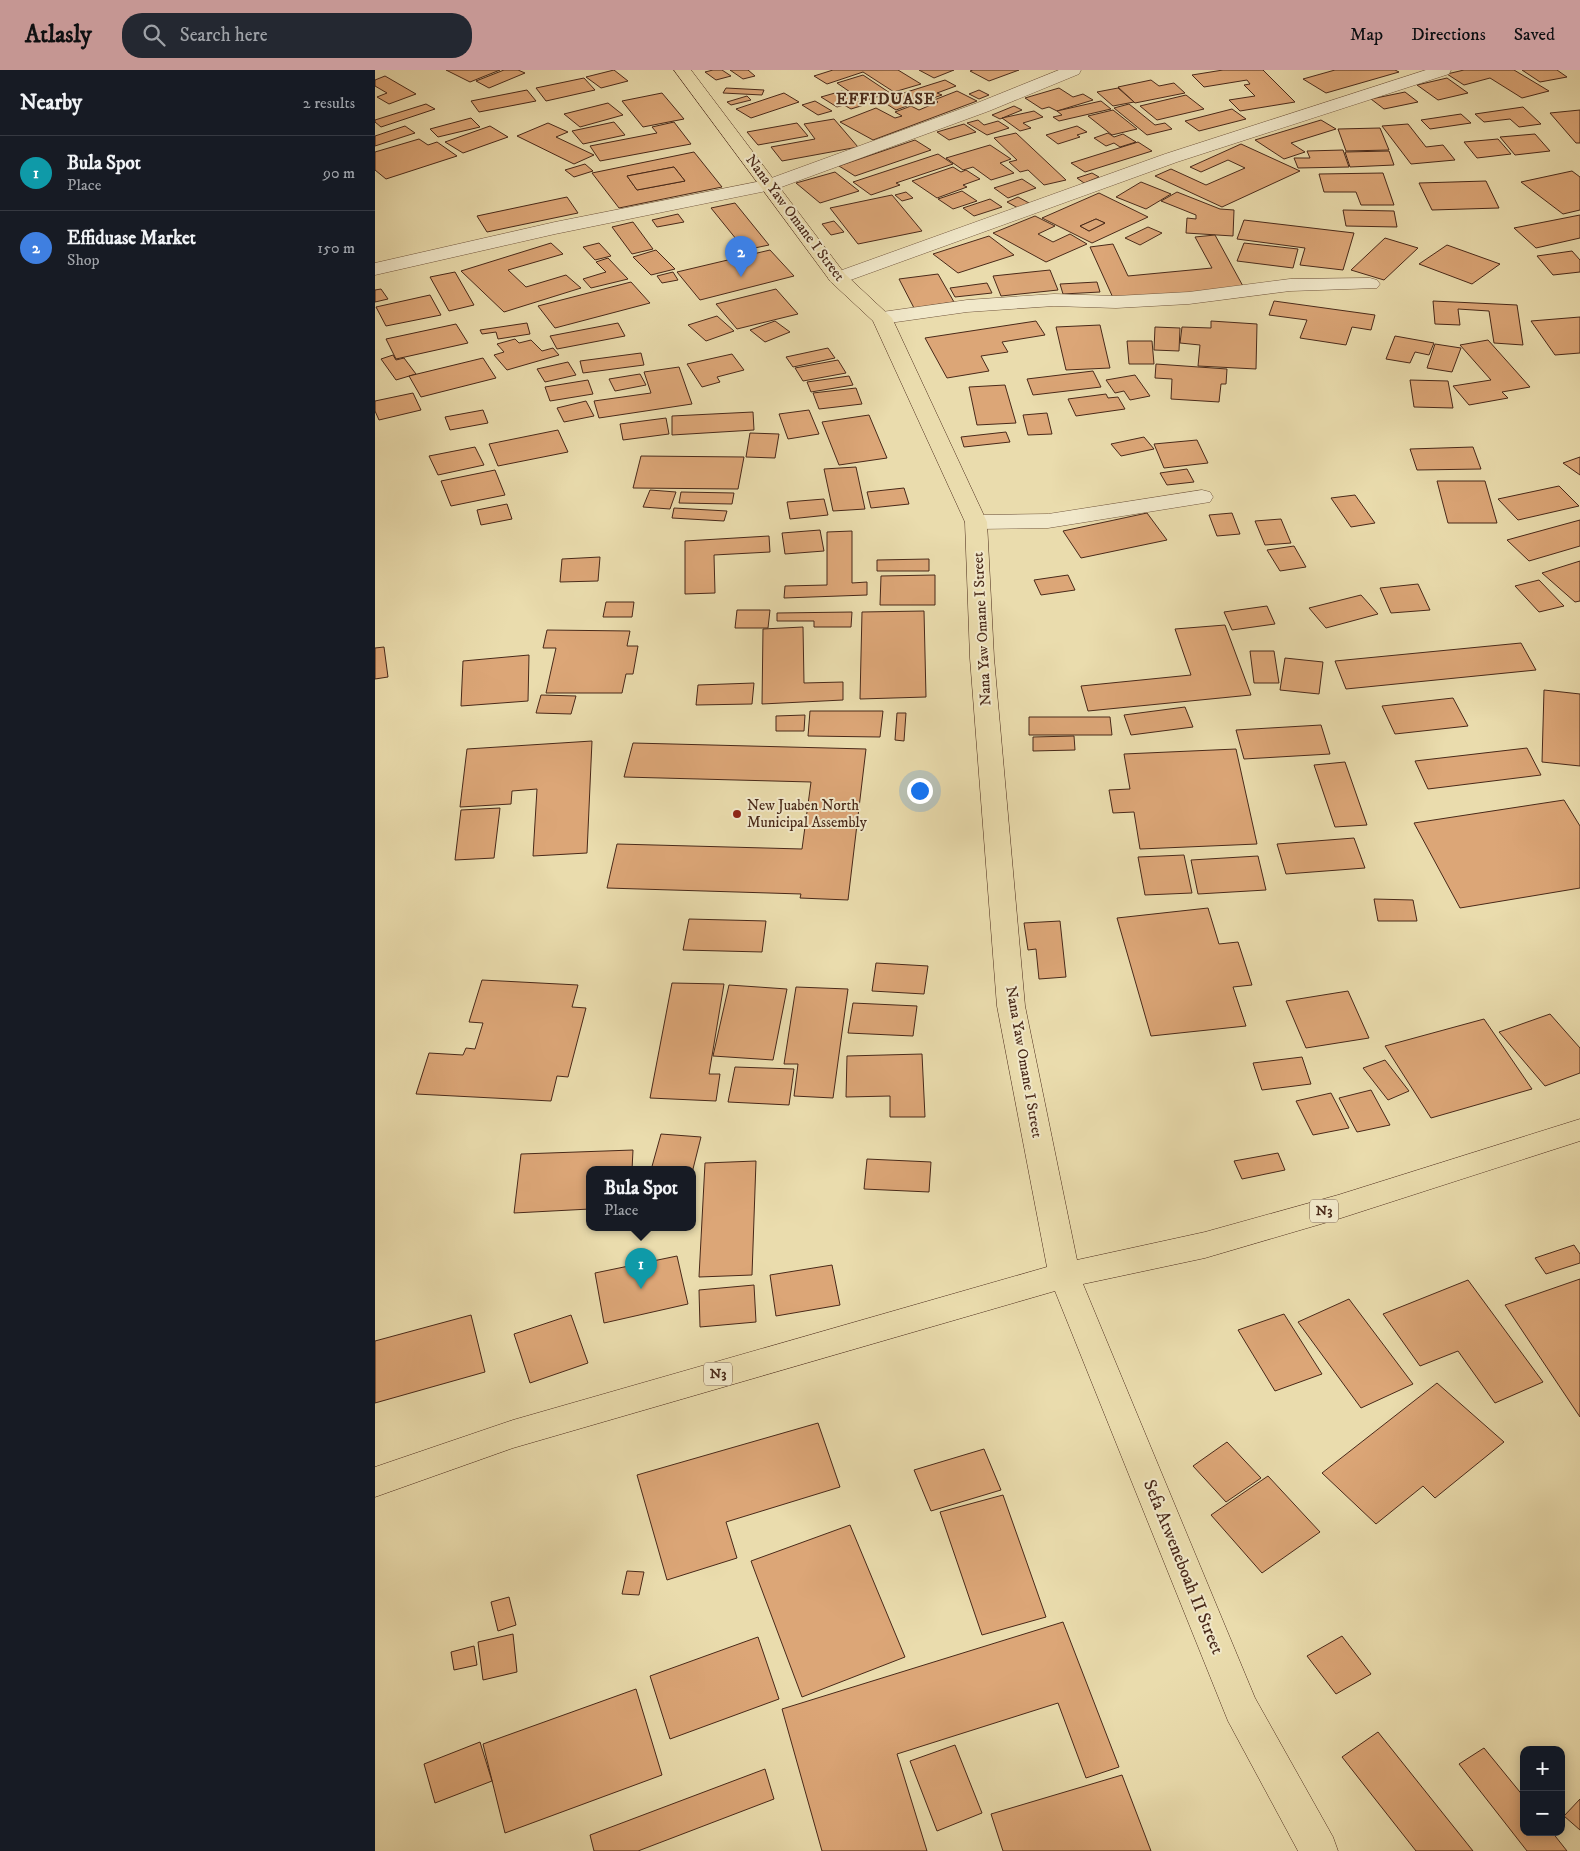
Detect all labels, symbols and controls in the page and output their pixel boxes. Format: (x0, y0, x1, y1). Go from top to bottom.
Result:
search box (122, 13, 472, 58)
text: Atlasly (25, 20, 92, 50)
icon: search (140, 21, 168, 49)
text: Search here (180, 24, 268, 47)
text: Map (1350, 24, 1383, 46)
text: Directions (1411, 24, 1486, 46)
text: Saved (1514, 24, 1555, 46)
district label: EFFIDUASE (836, 89, 936, 109)
text: Nearby (20, 90, 82, 116)
text: 2 results (303, 93, 355, 113)
street label: Nana Yaw Omane I Street (741, 151, 849, 285)
text: Bula Spot (67, 152, 141, 175)
text: 1 (33, 163, 39, 183)
text: 90 m (323, 163, 355, 183)
text: Place (67, 175, 101, 195)
text: Effiduase Market (67, 227, 196, 250)
pin: 2 (725, 236, 757, 277)
text: 2 (32, 238, 40, 258)
text: 150 m (317, 238, 355, 258)
text: Shop (67, 250, 100, 270)
street label: Nana Yaw Omane I Street (968, 552, 996, 706)
your location (907, 778, 933, 804)
place label: New Juaben North Municipal Assembly (747, 796, 868, 832)
marker: New Juaben North Municipal Assembly (731, 808, 743, 820)
street label: Nana Yaw Omane I Street (1001, 985, 1047, 1140)
popup (586, 1166, 696, 1231)
text: Bula Spot (604, 1177, 678, 1200)
text: Place (604, 1200, 638, 1220)
road number: N3 (1310, 1200, 1338, 1222)
pin: 1 (625, 1248, 657, 1289)
road number: N3 (704, 1362, 732, 1386)
street label: Sefa Atweneboah II Street (1138, 1476, 1228, 1658)
map controls (1520, 1746, 1565, 1836)
button: + (1520, 1746, 1565, 1791)
button: − (1520, 1791, 1565, 1836)

